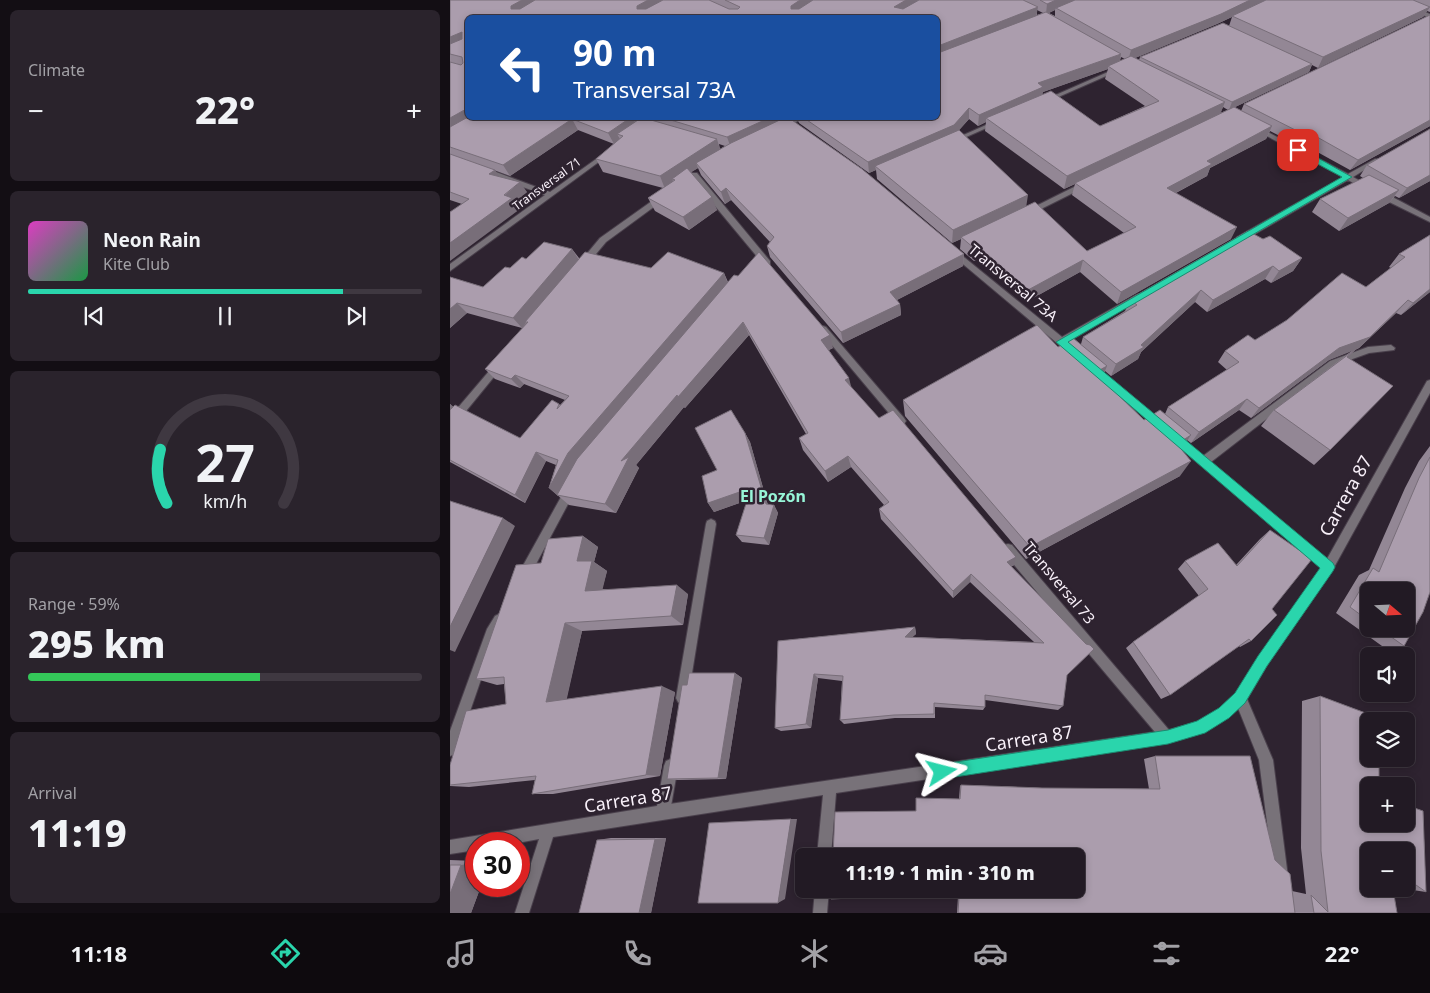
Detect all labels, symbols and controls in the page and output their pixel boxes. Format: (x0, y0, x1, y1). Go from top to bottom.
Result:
text: 90 m (573, 29, 656, 76)
icon: left (490, 35, 555, 100)
text: Climate (28, 59, 85, 81)
text: Transversal 73A (573, 74, 735, 104)
text: 22° (195, 83, 255, 135)
text: − (28, 91, 44, 129)
text: + (406, 91, 422, 129)
pin (1277, 129, 1319, 171)
icon: arrive (1284, 136, 1312, 164)
street label: Transversal 71 (509, 153, 584, 214)
text: Neon Rain (103, 227, 201, 253)
street label: Transversal 73A (965, 239, 1063, 326)
text: Kite Club (103, 253, 170, 275)
icon: previous (80, 302, 108, 330)
icon: pause (211, 302, 239, 330)
icon: next (342, 302, 370, 330)
text: 27 (195, 426, 255, 497)
street label: Carrera 87 (1313, 451, 1377, 540)
district label: El Pozón (740, 485, 806, 507)
text: km/h (203, 489, 247, 513)
street label: Transversal 73 (1020, 537, 1100, 628)
north arrow (1360, 582, 1415, 638)
map controls (1360, 582, 1415, 897)
text: Range · 59% (28, 593, 120, 615)
text: 295 km (28, 617, 166, 669)
button: sound (1360, 647, 1415, 702)
button: layers (1360, 712, 1415, 767)
street label: Carrera 87 (983, 719, 1074, 757)
position arrow (915, 745, 967, 797)
button: + (1360, 777, 1415, 832)
street label: Carrera 87 (582, 780, 673, 818)
text: Arrival (28, 782, 77, 804)
text: 11:19 (28, 806, 127, 858)
speed limit sign: 30 (465, 832, 530, 897)
button: − (1360, 842, 1415, 897)
text: 11:19 · 1 min · 310 m (845, 860, 1035, 886)
icon: directions (268, 936, 303, 971)
icon: music (444, 936, 479, 971)
icon: phone (620, 936, 655, 971)
icon: climate (797, 936, 832, 971)
icon: car (973, 936, 1008, 971)
icon: filters (1149, 936, 1184, 971)
text: 11:18 (71, 938, 127, 968)
text: 22° (1325, 938, 1359, 968)

